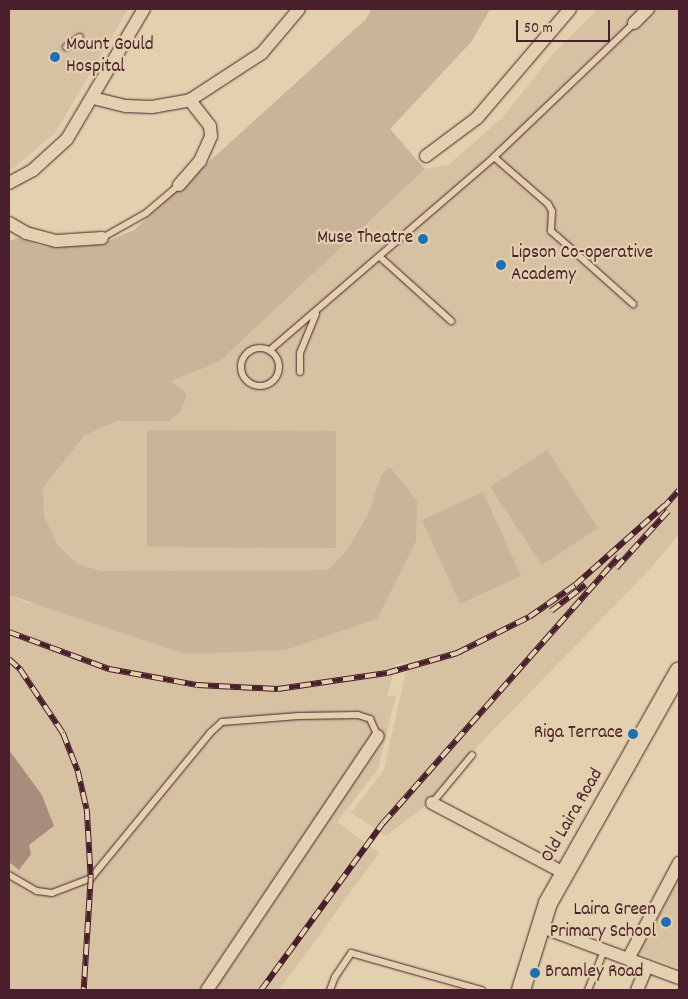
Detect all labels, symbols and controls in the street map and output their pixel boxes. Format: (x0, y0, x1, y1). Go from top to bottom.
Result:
scale bar (518, 10, 612, 42)
text: 50 m (524, 18, 553, 40)
place label: Mount Gould Hospital (66, 35, 154, 79)
marker: Mount Gould Hospital (48, 50, 62, 64)
place label: Muse Theatre (317, 228, 413, 250)
marker: Muse Theatre (417, 233, 429, 245)
place label: Lipson Co-operative Academy (511, 243, 653, 287)
marker: Lipson Co-operative Academy (495, 259, 507, 271)
place label: Riga Terrace (534, 723, 623, 745)
marker: Riga Terrace (627, 728, 639, 740)
street label: Old Laira Road (537, 765, 609, 867)
place label: Laira Green Primary School (550, 900, 656, 944)
marker: Laira Green Primary School (660, 916, 672, 928)
place label: Bramley Road (545, 962, 643, 984)
marker: Bramley Road (529, 967, 541, 979)

